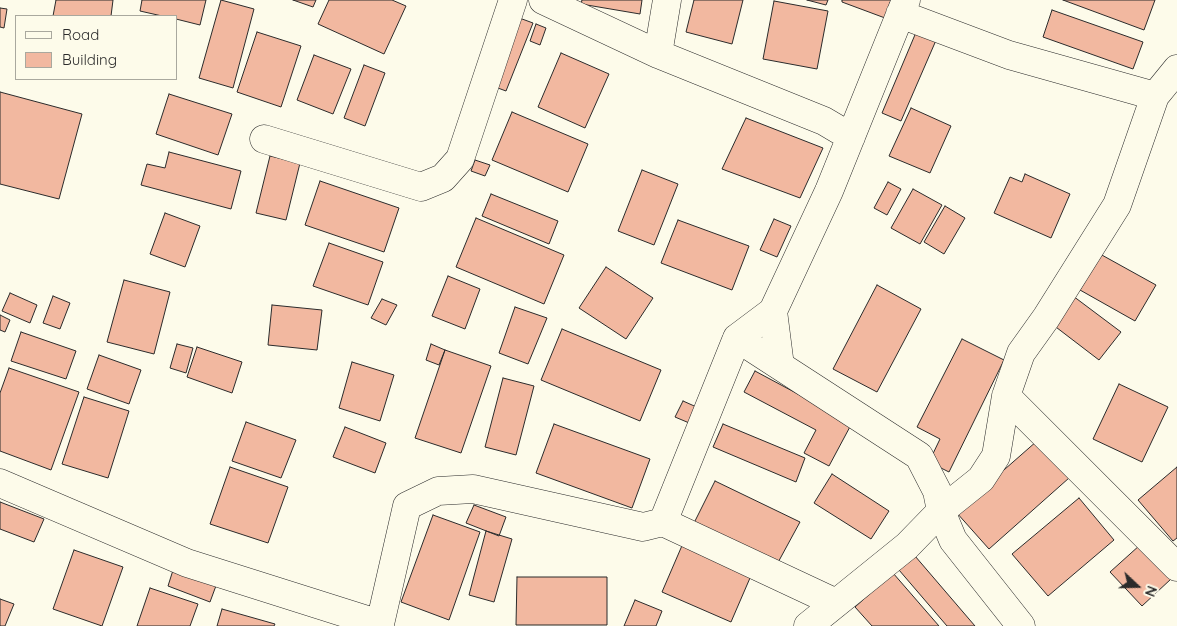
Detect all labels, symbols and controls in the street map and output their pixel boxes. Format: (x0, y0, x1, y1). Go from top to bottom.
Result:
legend (15, 15, 178, 80)
text: Road (62, 25, 99, 44)
text: Building (62, 50, 117, 69)
north arrow (1112, 561, 1162, 611)
text: N (1141, 583, 1161, 599)

